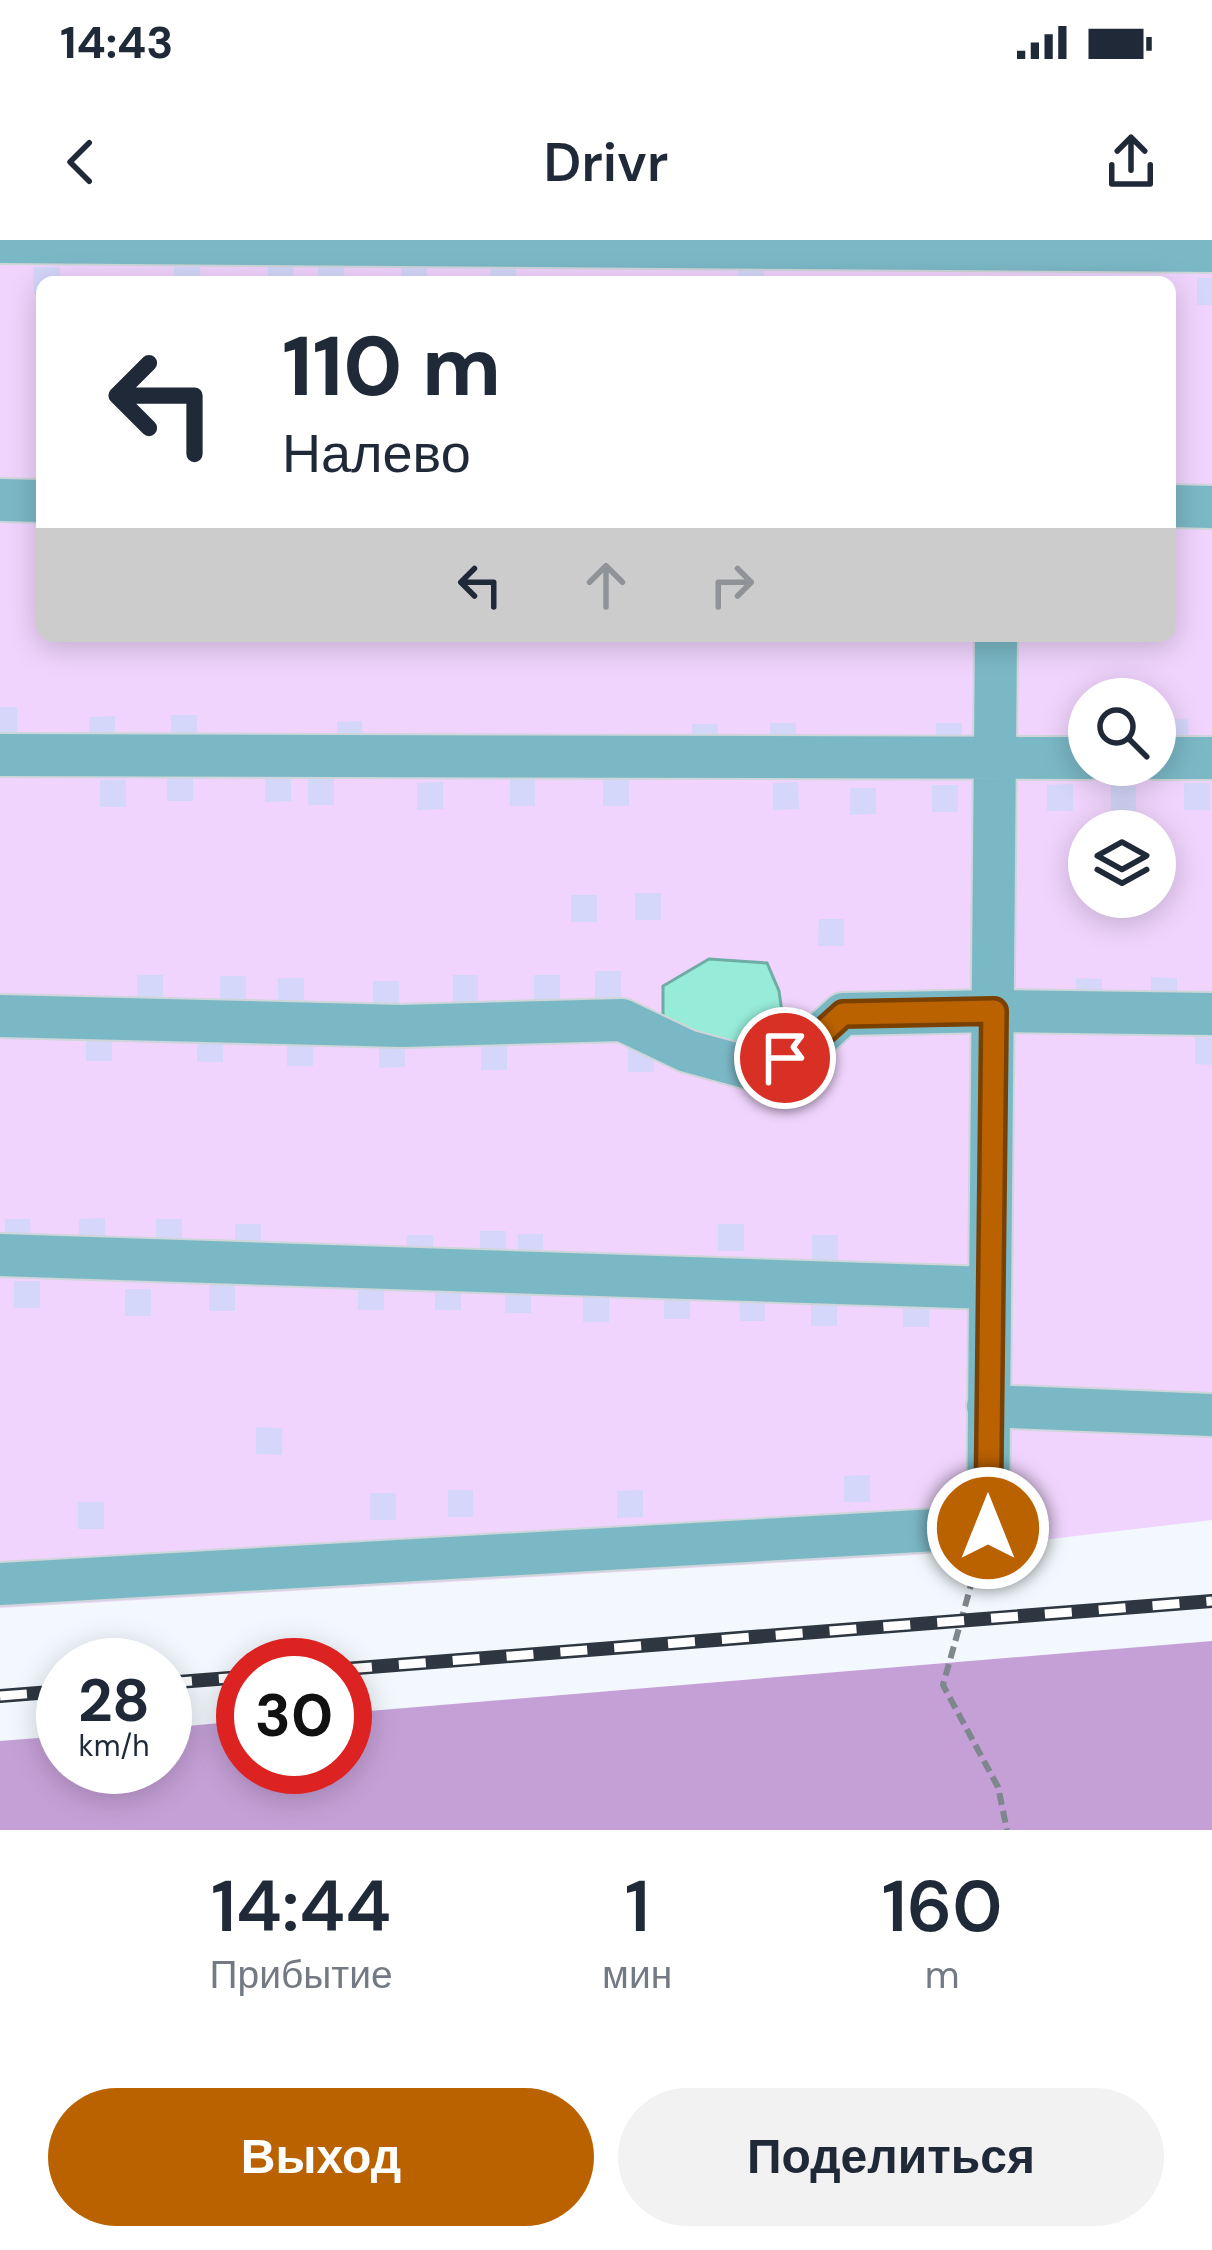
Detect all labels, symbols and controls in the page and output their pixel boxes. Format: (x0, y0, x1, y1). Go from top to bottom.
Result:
text: 14:43 (60, 13, 173, 72)
text: Drivr (544, 127, 668, 198)
icon: back (48, 129, 114, 195)
icon: share (1098, 129, 1164, 195)
text: 110 m (282, 312, 501, 421)
icon: left (84, 324, 240, 480)
text: Налево (282, 418, 471, 489)
icon: left (447, 552, 513, 618)
icon: ahead (573, 552, 639, 618)
icon: right (699, 552, 765, 618)
map controls (1068, 678, 1176, 918)
button: search (1068, 678, 1176, 786)
button: layers (1068, 810, 1176, 918)
pin (734, 1007, 836, 1109)
icon: arrive (752, 1025, 818, 1091)
position arrow (925, 1465, 1051, 1591)
speed limit sign: 30 (216, 1638, 372, 1794)
text: 28 (78, 1661, 150, 1740)
text: km/h (79, 1726, 149, 1765)
text: 14:44 (211, 1860, 391, 1953)
text: 1 (625, 1860, 650, 1953)
text: 160 (882, 1860, 1003, 1953)
text: Прибытие (209, 1949, 393, 2000)
text: мин (602, 1949, 672, 2000)
text: m (925, 1949, 959, 2000)
button: Выход (48, 2088, 594, 2226)
button: Поделиться (618, 2088, 1164, 2226)

